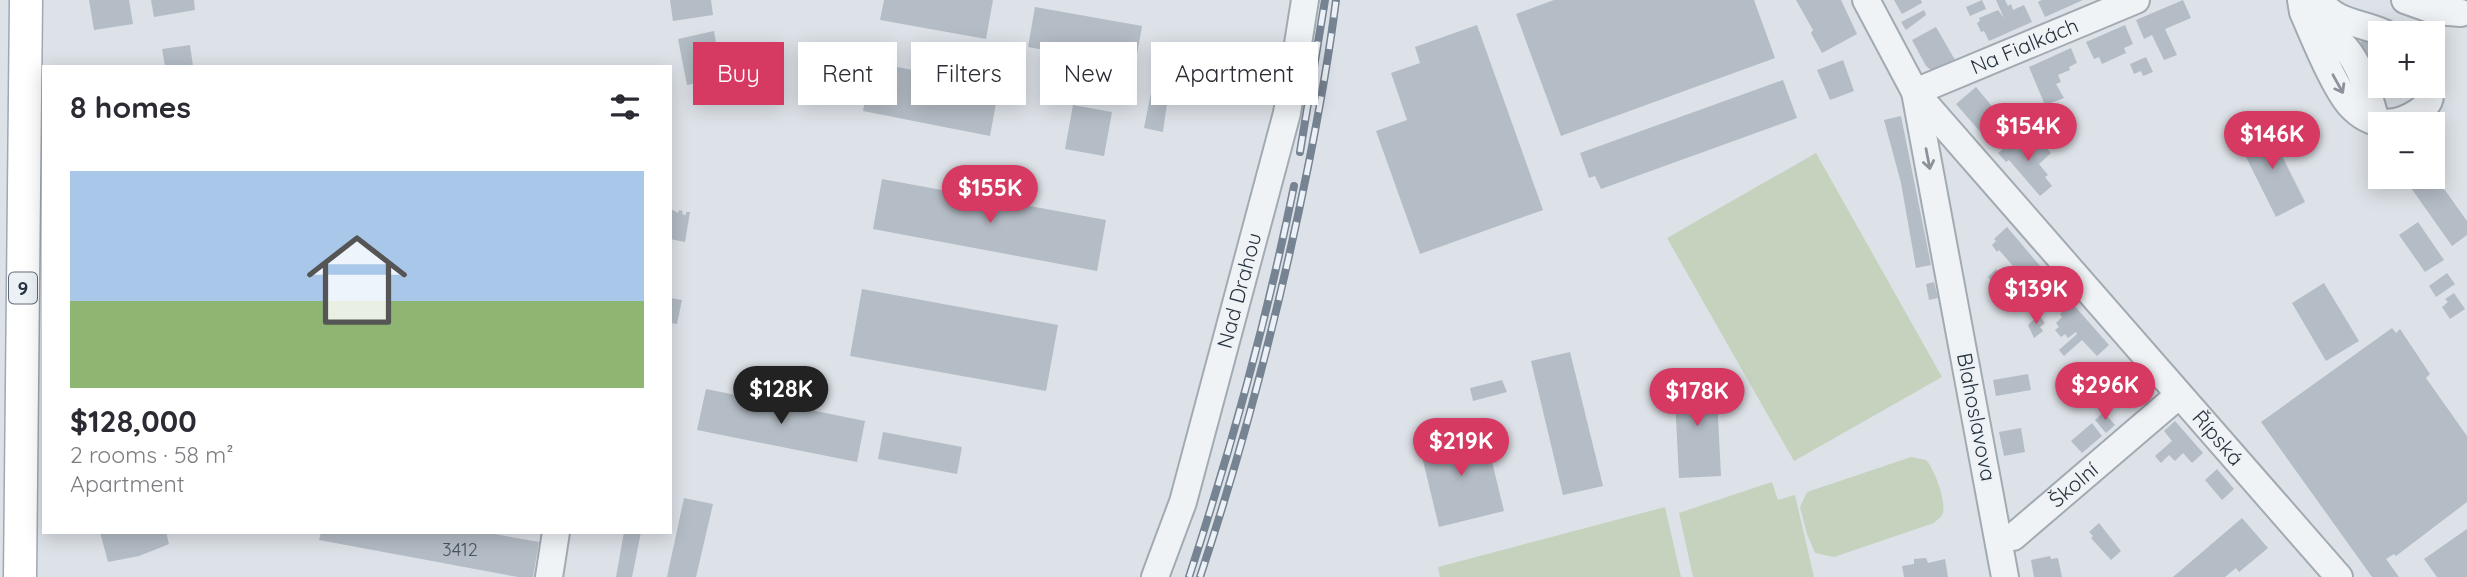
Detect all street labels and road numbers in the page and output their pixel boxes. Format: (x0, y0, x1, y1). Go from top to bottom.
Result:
street label: Na Fialkách (1966, 11, 2082, 79)
street label: Nad Drahou (1211, 230, 1266, 351)
road number: 9 (9, 272, 37, 304)
street label: Blahoslavova (1952, 350, 2002, 483)
street label: Řípská (2187, 404, 2250, 471)
street label: Školní (2043, 456, 2103, 513)

